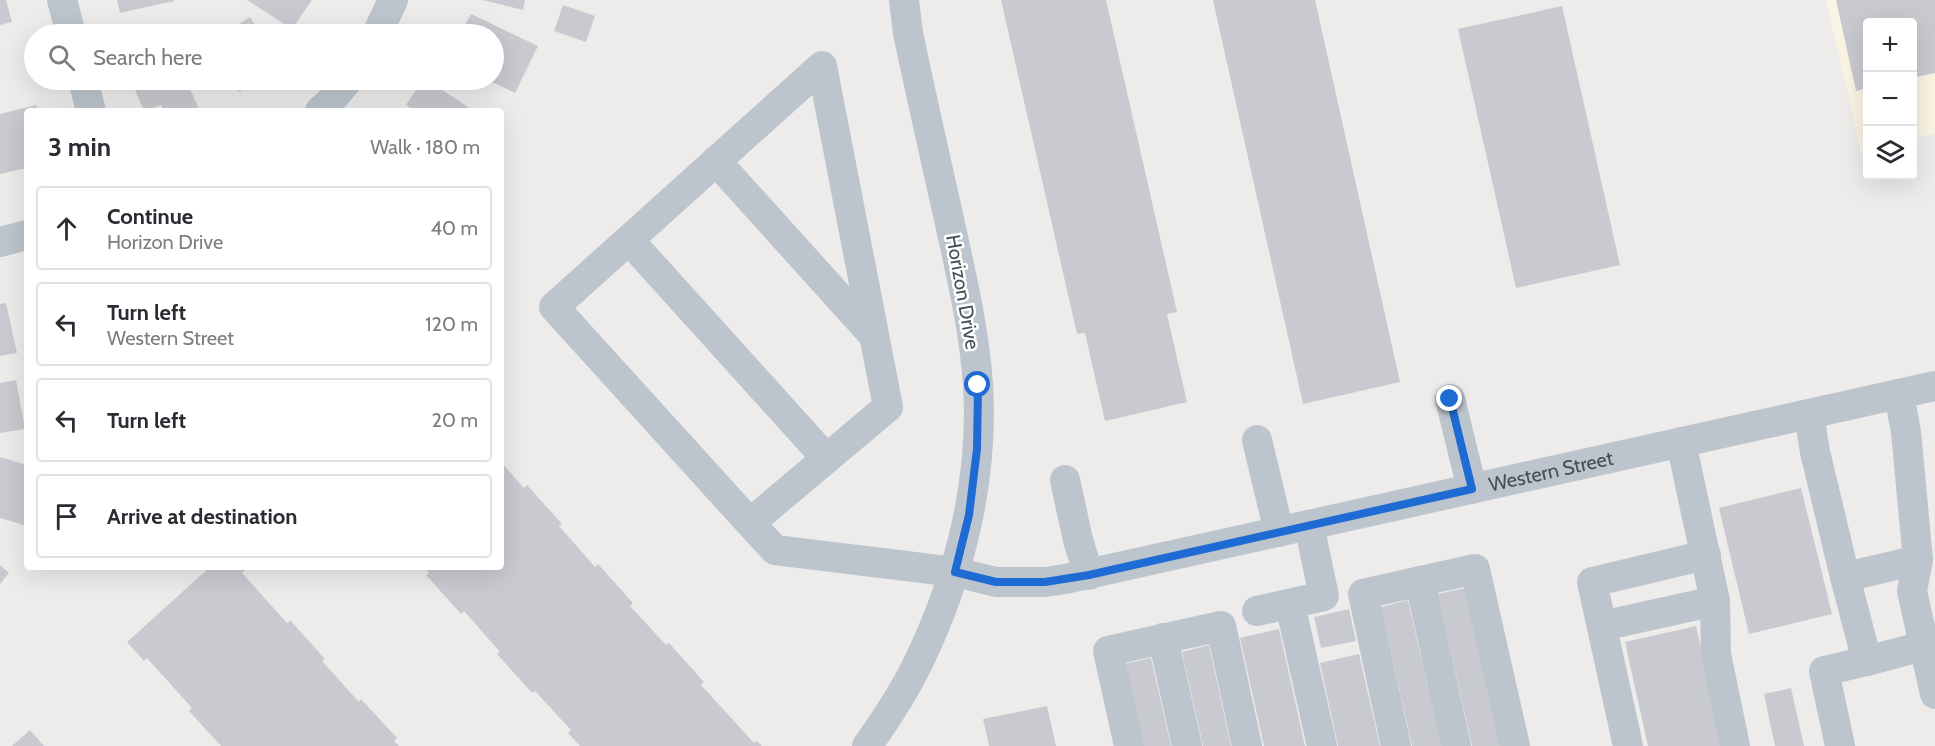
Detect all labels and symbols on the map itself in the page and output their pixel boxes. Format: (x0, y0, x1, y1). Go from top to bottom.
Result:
street label: Horizon Drive (941, 233, 985, 351)
route start (964, 371, 990, 397)
route end (1436, 385, 1462, 411)
street label: Western Street (1486, 446, 1616, 497)

